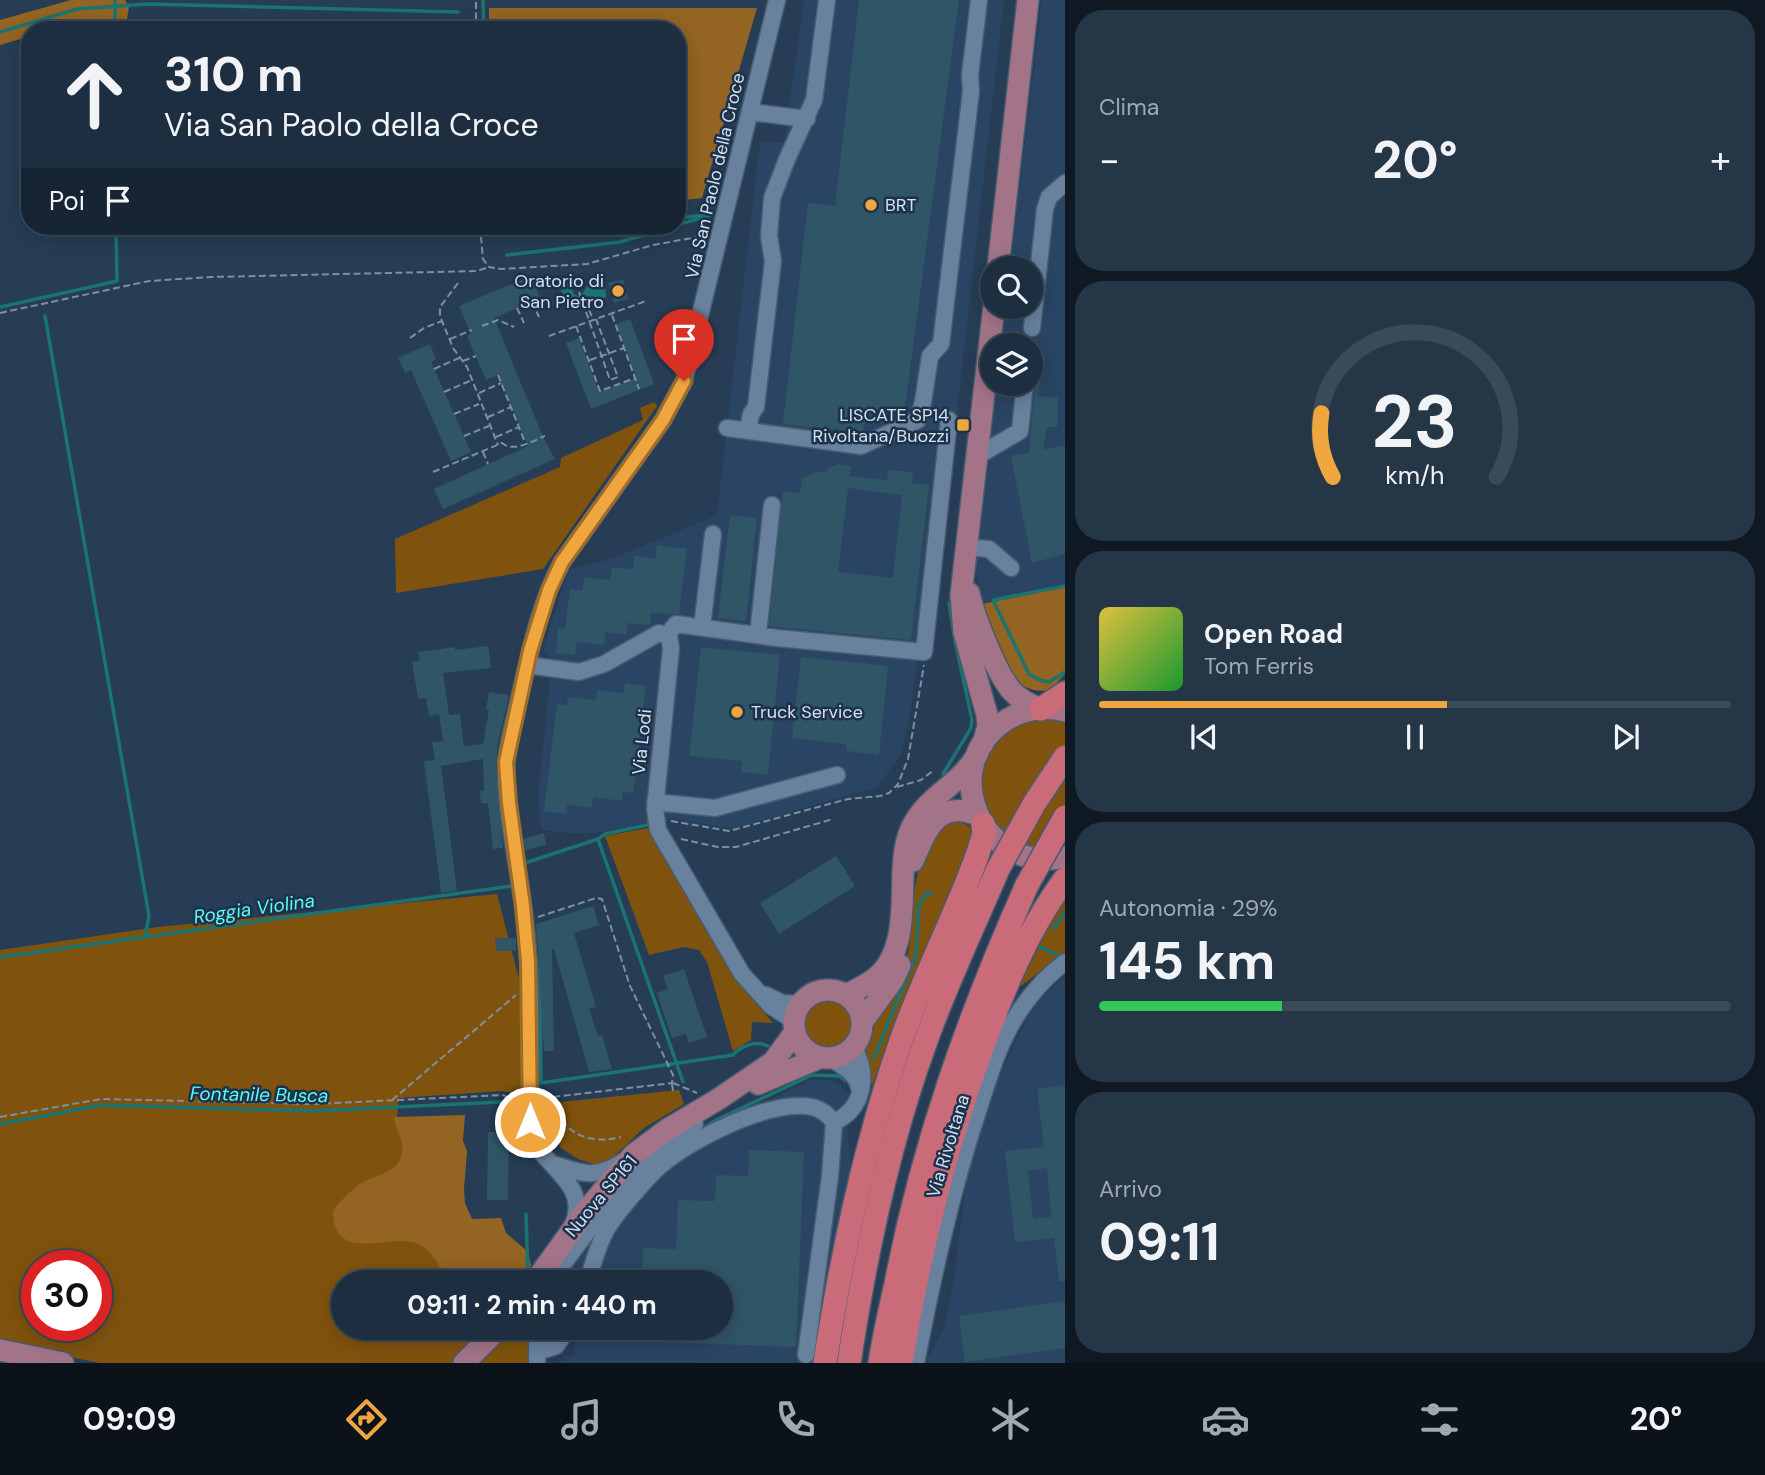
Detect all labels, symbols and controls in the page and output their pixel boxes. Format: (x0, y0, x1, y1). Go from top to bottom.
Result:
text: 310 m (164, 42, 303, 106)
icon: ahead (49, 49, 140, 140)
street label: Via San Paolo della Croce (680, 71, 750, 281)
text: Clima (1099, 92, 1159, 122)
text: Via San Paolo della Croce (164, 104, 539, 146)
text: 20° (1372, 126, 1458, 194)
text: − (1099, 135, 1120, 185)
text: + (1710, 135, 1731, 185)
icon: arrive (99, 182, 137, 220)
text: Poi (49, 184, 85, 218)
place label: BRT (885, 193, 917, 217)
marker: BRT (863, 197, 879, 213)
map controls (980, 256, 1043, 396)
button: search (980, 256, 1043, 319)
place label: Oratorio di San Pietro (514, 269, 604, 314)
marker: Oratorio di San Pietro (610, 283, 626, 299)
pin (654, 309, 714, 381)
icon: arrive (665, 320, 703, 358)
button: layers (980, 333, 1043, 396)
text: 23 (1372, 375, 1458, 470)
place label: LISCATE SP14 Rivoltana/Buozzi (813, 403, 949, 448)
marker: LISCATE SP14 Rivoltana/Buozzi (955, 417, 971, 433)
text: km/h (1385, 459, 1445, 492)
text: Open Road (1204, 617, 1343, 651)
text: Tom Ferris (1204, 651, 1314, 681)
place label: Truck Service (751, 700, 863, 724)
marker: Truck Service (729, 704, 745, 720)
street label: Via Lodi (627, 708, 657, 776)
icon: previous (1185, 718, 1223, 756)
icon: pause (1396, 718, 1434, 756)
icon: next (1607, 718, 1645, 756)
water label: Roggia Violina (192, 888, 316, 929)
text: Autonomia · 29% (1099, 893, 1277, 923)
text: 145 km (1099, 927, 1275, 995)
water label: Fontanile Busca (190, 1081, 328, 1108)
position arrow (493, 1085, 567, 1159)
street label: Via Rivoltana (921, 1091, 975, 1201)
street label: Nuova SP161 (560, 1150, 642, 1242)
text: Arrivo (1099, 1174, 1162, 1204)
text: 09:11 (1099, 1208, 1220, 1276)
speed limit sign: 30 (21, 1250, 112, 1341)
text: 09:11 · 2 min · 440 m (407, 1288, 657, 1322)
icon: directions (342, 1395, 391, 1444)
icon: music (557, 1395, 606, 1444)
icon: phone (771, 1395, 820, 1444)
icon: climate (986, 1395, 1035, 1444)
icon: car (1201, 1395, 1250, 1444)
icon: filters (1415, 1395, 1464, 1444)
text: 09:09 (83, 1398, 177, 1440)
text: 20° (1630, 1398, 1682, 1440)

